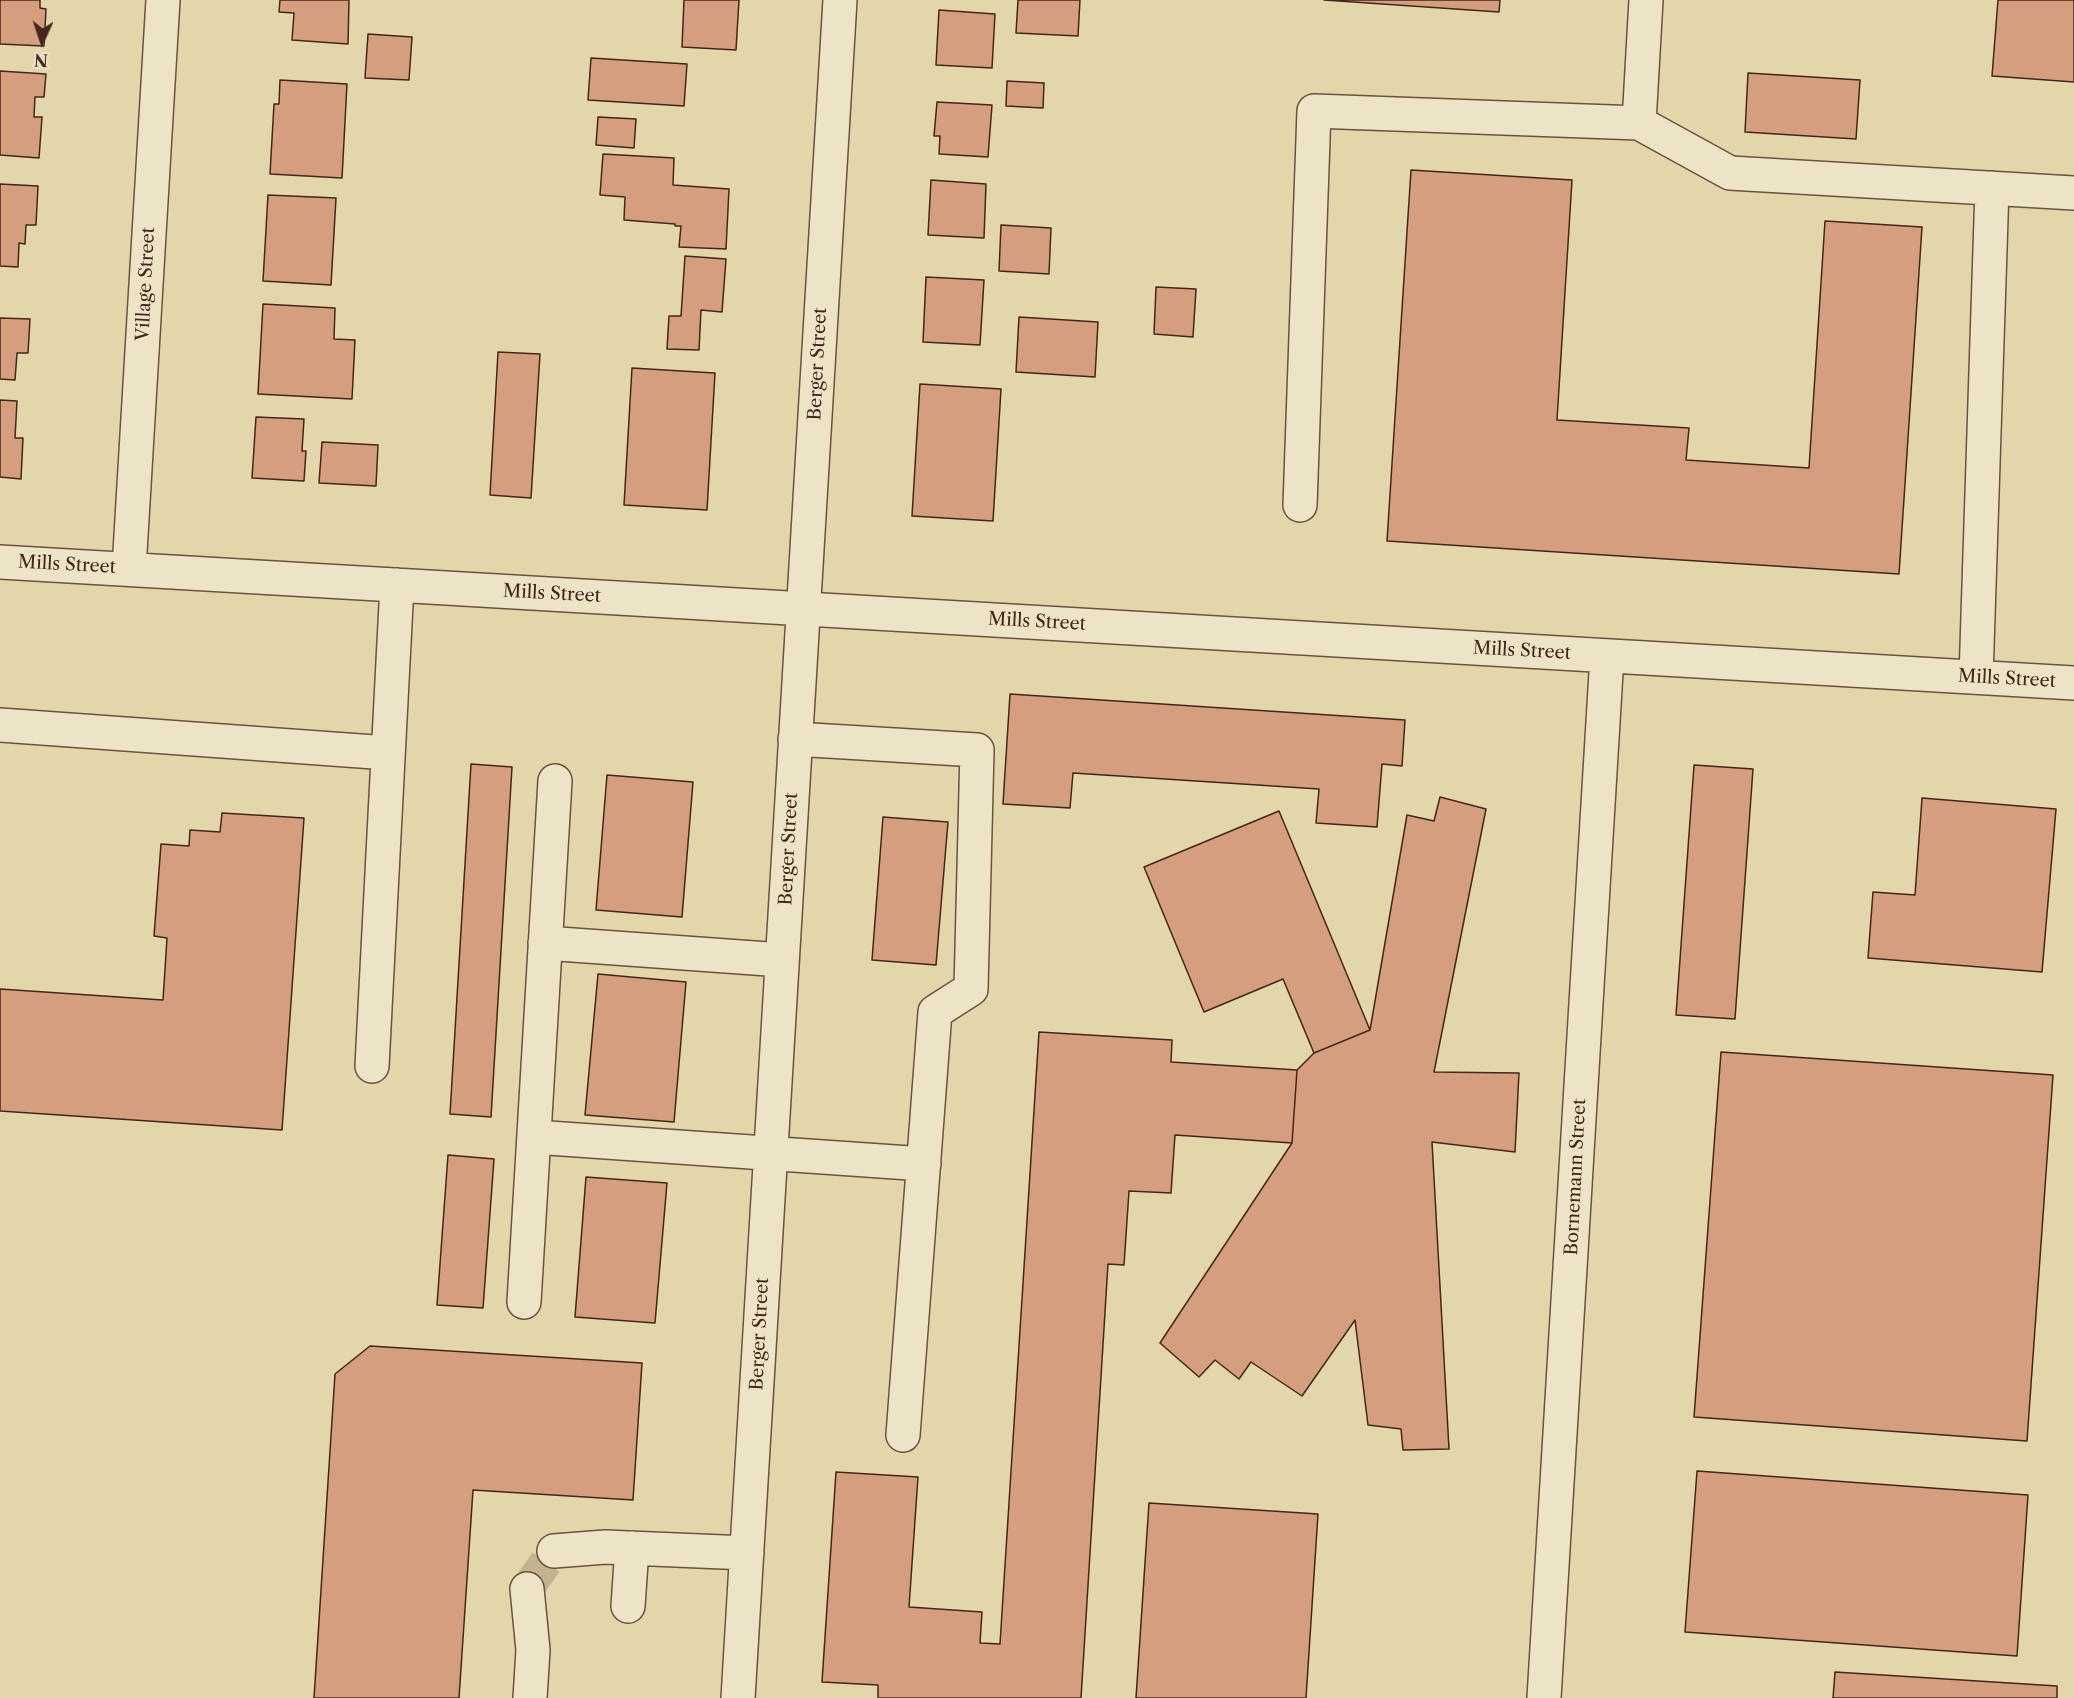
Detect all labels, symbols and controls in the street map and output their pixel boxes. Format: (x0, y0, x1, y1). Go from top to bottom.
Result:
north arrow (12, 12, 72, 72)
text: N (34, 50, 49, 70)
street label: Village Street (132, 227, 160, 341)
street label: Berger Street (804, 307, 832, 421)
street label: Mills Street (18, 552, 116, 578)
street label: Mills Street (503, 581, 601, 607)
street label: Mills Street (988, 609, 1086, 635)
street label: Mills Street (1473, 638, 1571, 664)
street label: Mills Street (1958, 666, 2056, 692)
street label: Berger Street (775, 792, 803, 906)
street label: Bornemann Street (1561, 1098, 1591, 1256)
street label: Berger Street (746, 1277, 774, 1391)

